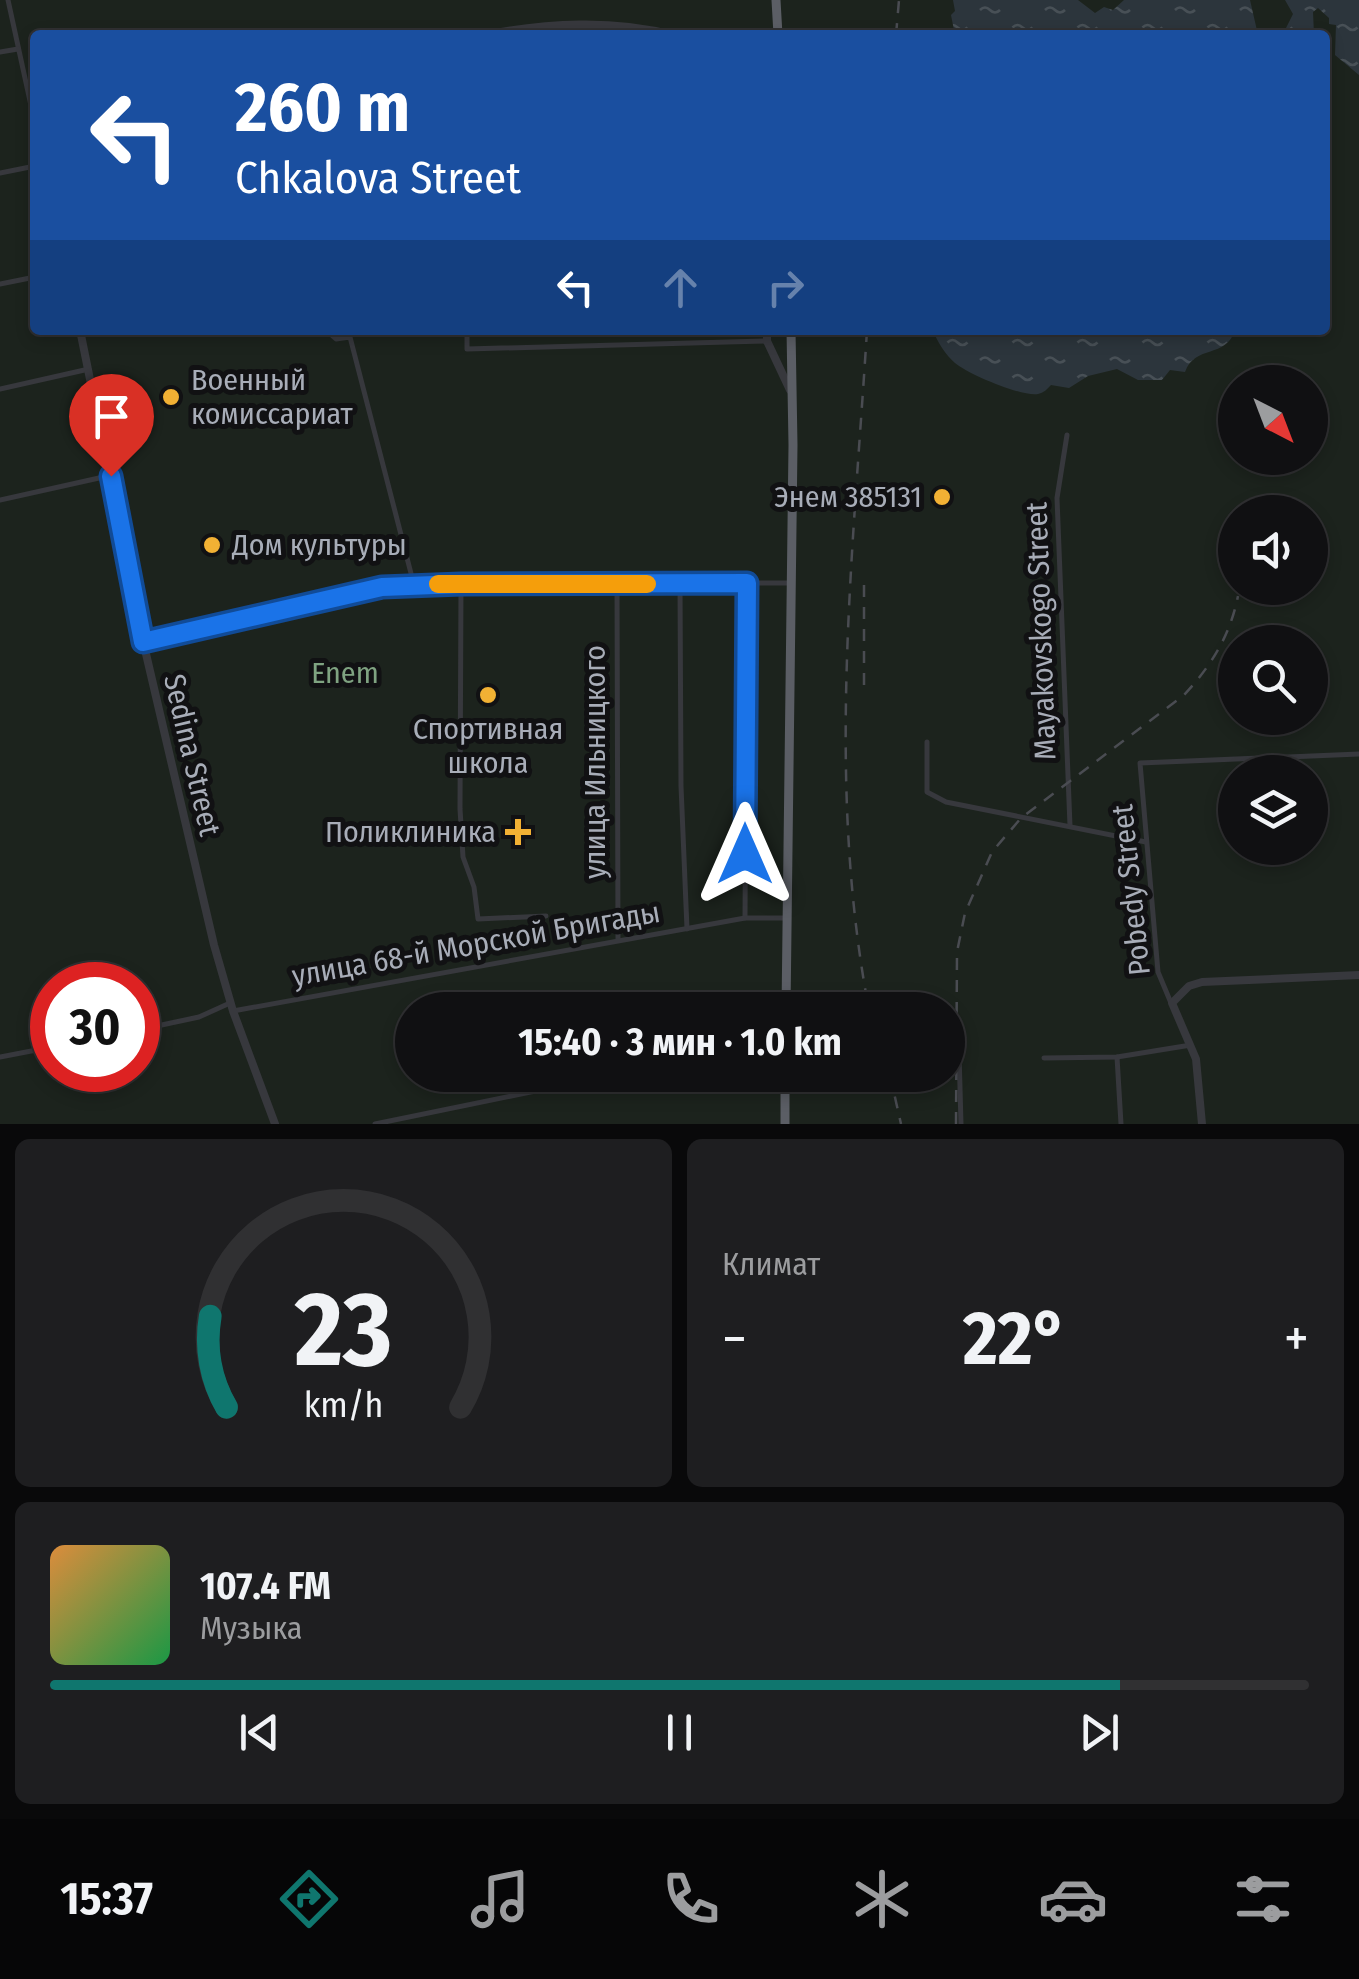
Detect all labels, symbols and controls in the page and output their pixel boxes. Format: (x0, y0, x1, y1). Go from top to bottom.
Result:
text: 260 m (235, 66, 410, 150)
icon: left (70, 70, 200, 200)
text: Chkalova Street (235, 151, 521, 205)
icon: left (548, 260, 603, 315)
icon: ahead (653, 260, 708, 315)
icon: right (758, 260, 813, 315)
place label: Военный комиссариат (191, 362, 354, 432)
north arrow (1218, 365, 1328, 475)
map controls (1218, 365, 1328, 865)
pin (69, 374, 154, 477)
marker: Военный комиссариат (160, 386, 182, 408)
icon: arrive (84, 389, 139, 444)
place label: Энем 385131 (774, 479, 922, 515)
marker: Энем 385131 (931, 486, 953, 508)
button: sound (1218, 495, 1328, 605)
street label: Mayakovskogo Street (1018, 501, 1063, 761)
place label: Дом культуры (231, 527, 407, 563)
marker: Дом культуры (201, 534, 223, 556)
button: search (1218, 625, 1328, 735)
street label: улица Ильницкого (577, 645, 613, 879)
park label: Enem (311, 655, 379, 691)
street label: Sedina Street (156, 671, 228, 839)
marker: Спортивная школа (477, 684, 499, 706)
place label: Спортивная школа (413, 711, 563, 781)
button: layers (1218, 755, 1328, 865)
position arrow (693, 802, 797, 906)
street label: Pobedy Street (1104, 803, 1158, 977)
place label: Поликлиника (325, 814, 496, 850)
marker: Поликлиника (505, 819, 531, 845)
street label: улица 68-й Морской Бригады (289, 894, 663, 994)
speed limit sign: 30 (30, 962, 160, 1092)
text: 15:40 · 3 мин · 1.0 km (518, 1019, 842, 1065)
text: Климат (722, 1245, 820, 1283)
text: 23 (294, 1268, 392, 1393)
text: 22° (963, 1294, 1068, 1384)
text: − (722, 1306, 747, 1372)
text: + (1284, 1306, 1309, 1372)
text: km/h (304, 1384, 383, 1426)
text: 107.4 FM (200, 1563, 331, 1609)
text: Музыка (200, 1609, 303, 1647)
icon: previous (232, 1705, 287, 1760)
icon: pause (652, 1705, 707, 1760)
icon: next (1072, 1705, 1127, 1760)
icon: directions (274, 1864, 344, 1934)
icon: music (465, 1864, 535, 1934)
icon: phone (656, 1864, 726, 1934)
icon: climate (847, 1864, 917, 1934)
icon: car (1038, 1864, 1108, 1934)
icon: filters (1228, 1864, 1298, 1934)
text: 15:37 (60, 1872, 153, 1926)

